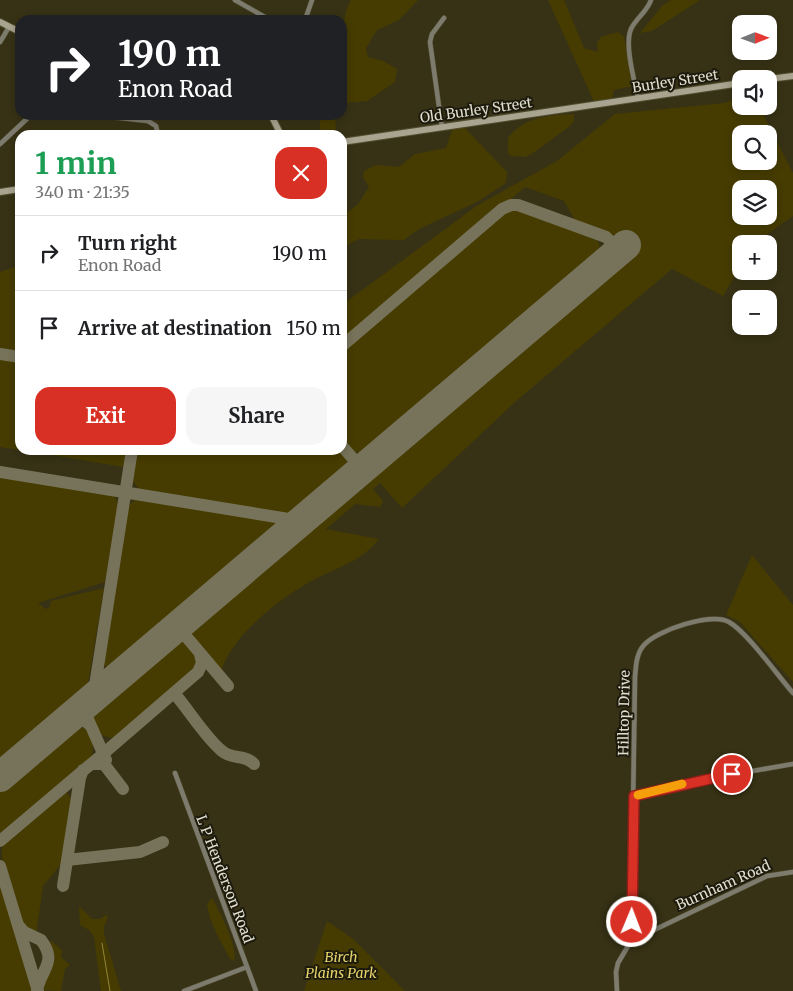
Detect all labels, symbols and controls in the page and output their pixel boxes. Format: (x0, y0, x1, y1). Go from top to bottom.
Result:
north arrow (732, 15, 778, 60)
map controls (732, 15, 777, 335)
text: 190 m (118, 32, 221, 76)
icon: right (35, 35, 100, 100)
street label: Burley Street (631, 65, 720, 97)
button: sound (732, 70, 777, 115)
text: Enon Road (118, 75, 233, 103)
street label: Old Burley Street (419, 93, 534, 127)
button: search (732, 125, 777, 170)
text: 1 min (35, 144, 117, 182)
button: close (275, 147, 327, 199)
button: layers (732, 180, 777, 225)
text: 340 m · 21:35 (35, 182, 130, 202)
text: Turn right (78, 231, 177, 255)
button: + (732, 235, 777, 280)
icon: right (35, 239, 63, 267)
text: 190 m (272, 241, 327, 265)
text: Enon Road (78, 255, 161, 275)
button: − (732, 290, 777, 335)
icon: arrive (35, 314, 63, 342)
text: Arrive at destination (78, 316, 272, 340)
text: 150 m (287, 316, 341, 340)
button: Exit (35, 387, 176, 445)
button: Share (186, 387, 327, 445)
street label: Hilltop Drive (614, 670, 634, 756)
pin (711, 753, 753, 795)
icon: arrive (718, 760, 746, 788)
street label: L P Henderson Road (192, 813, 258, 946)
street label: Burnham Road (673, 856, 774, 914)
position arrow (605, 895, 657, 947)
park label: Birch Plains Park (305, 948, 377, 982)

